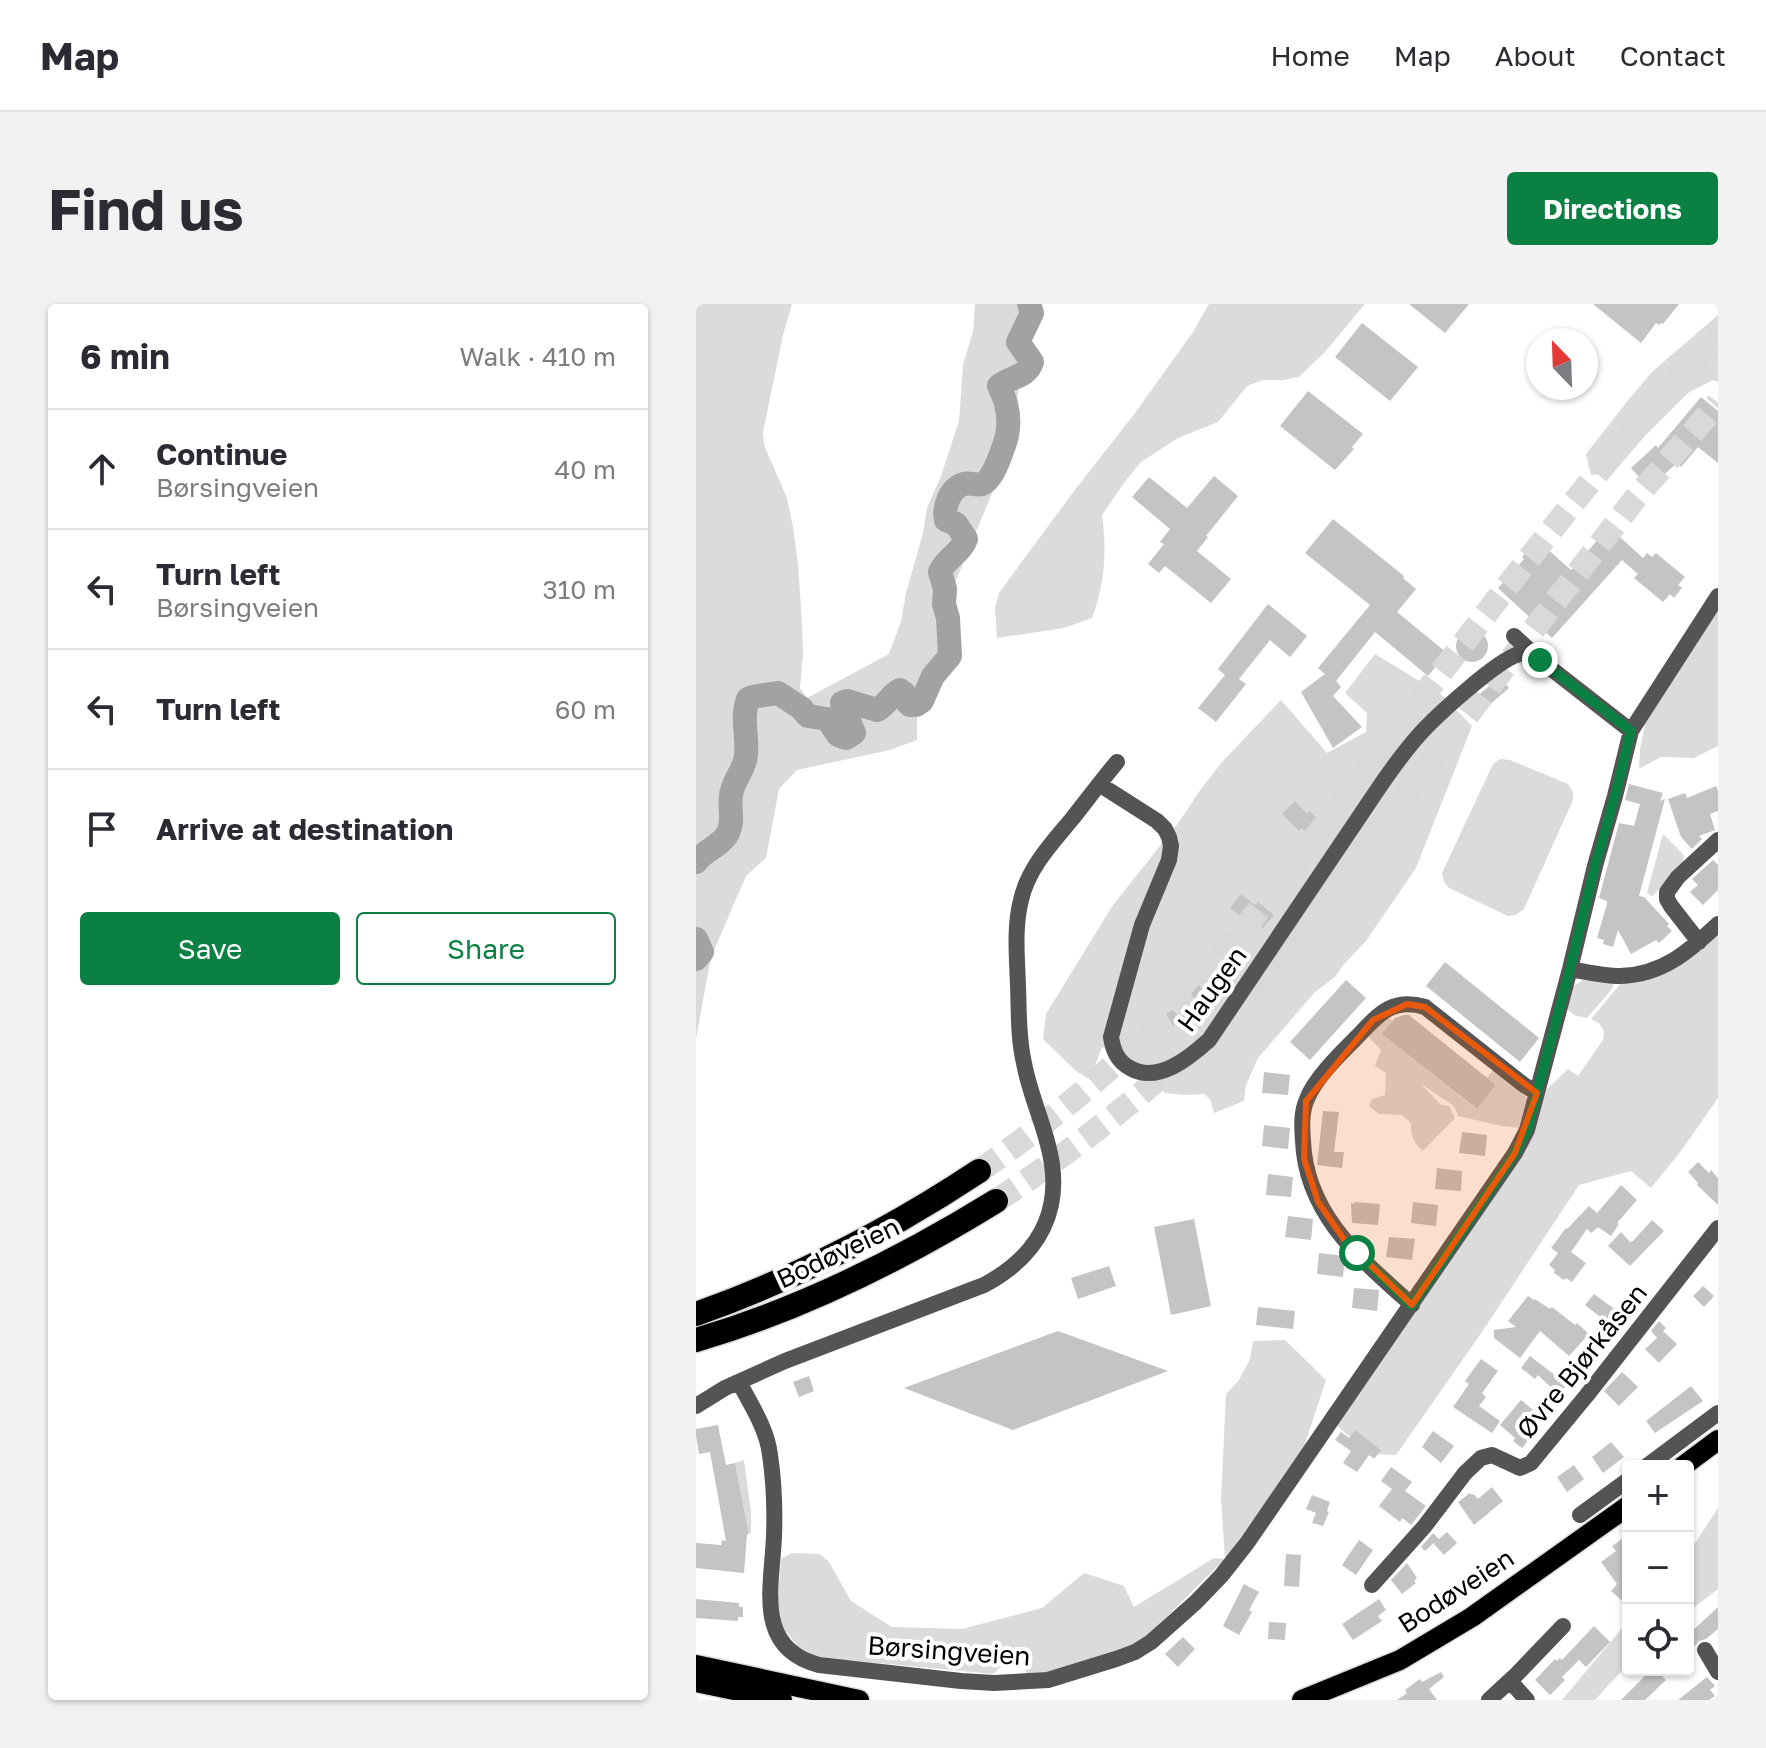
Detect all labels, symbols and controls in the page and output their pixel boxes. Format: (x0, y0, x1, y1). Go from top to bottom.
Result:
text: Map (40, 33, 119, 78)
text: Home (1271, 39, 1350, 72)
text: Map (1394, 39, 1451, 72)
text: About (1495, 39, 1576, 72)
text: Contact (1620, 39, 1726, 72)
button: Directions (1507, 172, 1718, 245)
text: Find us (48, 175, 244, 242)
north arrow (1526, 328, 1598, 400)
text: 6 min (80, 336, 170, 376)
text: Walk · 410 m (459, 341, 616, 372)
text: Continue (156, 436, 287, 472)
icon: ahead (80, 447, 124, 491)
text: 40 m (555, 454, 616, 485)
text: Børsingveien (156, 472, 319, 503)
text: Turn left (156, 556, 281, 592)
icon: left (80, 567, 124, 611)
text: 310 m (543, 574, 616, 605)
text: Børsingveien (156, 592, 319, 623)
route end (1522, 642, 1558, 678)
icon: left (80, 687, 124, 731)
text: Turn left (156, 691, 281, 727)
text: 60 m (555, 694, 616, 725)
icon: arrive (80, 807, 124, 851)
text: Arrive at destination (156, 811, 453, 847)
button: Save (80, 912, 340, 985)
button: Share (356, 912, 616, 985)
street label: Haugen (1170, 940, 1253, 1037)
street label: Bodøveien (772, 1211, 904, 1294)
route start (1339, 1235, 1375, 1271)
street label: Øvre Bjørkåsen (1510, 1277, 1653, 1444)
map controls (1622, 1460, 1694, 1676)
button: + (1622, 1460, 1694, 1532)
button: − (1622, 1532, 1694, 1604)
street label: Bodøveien (1392, 1542, 1519, 1639)
button: locate (1622, 1604, 1694, 1676)
street label: Børsingveien (867, 1629, 1031, 1672)

